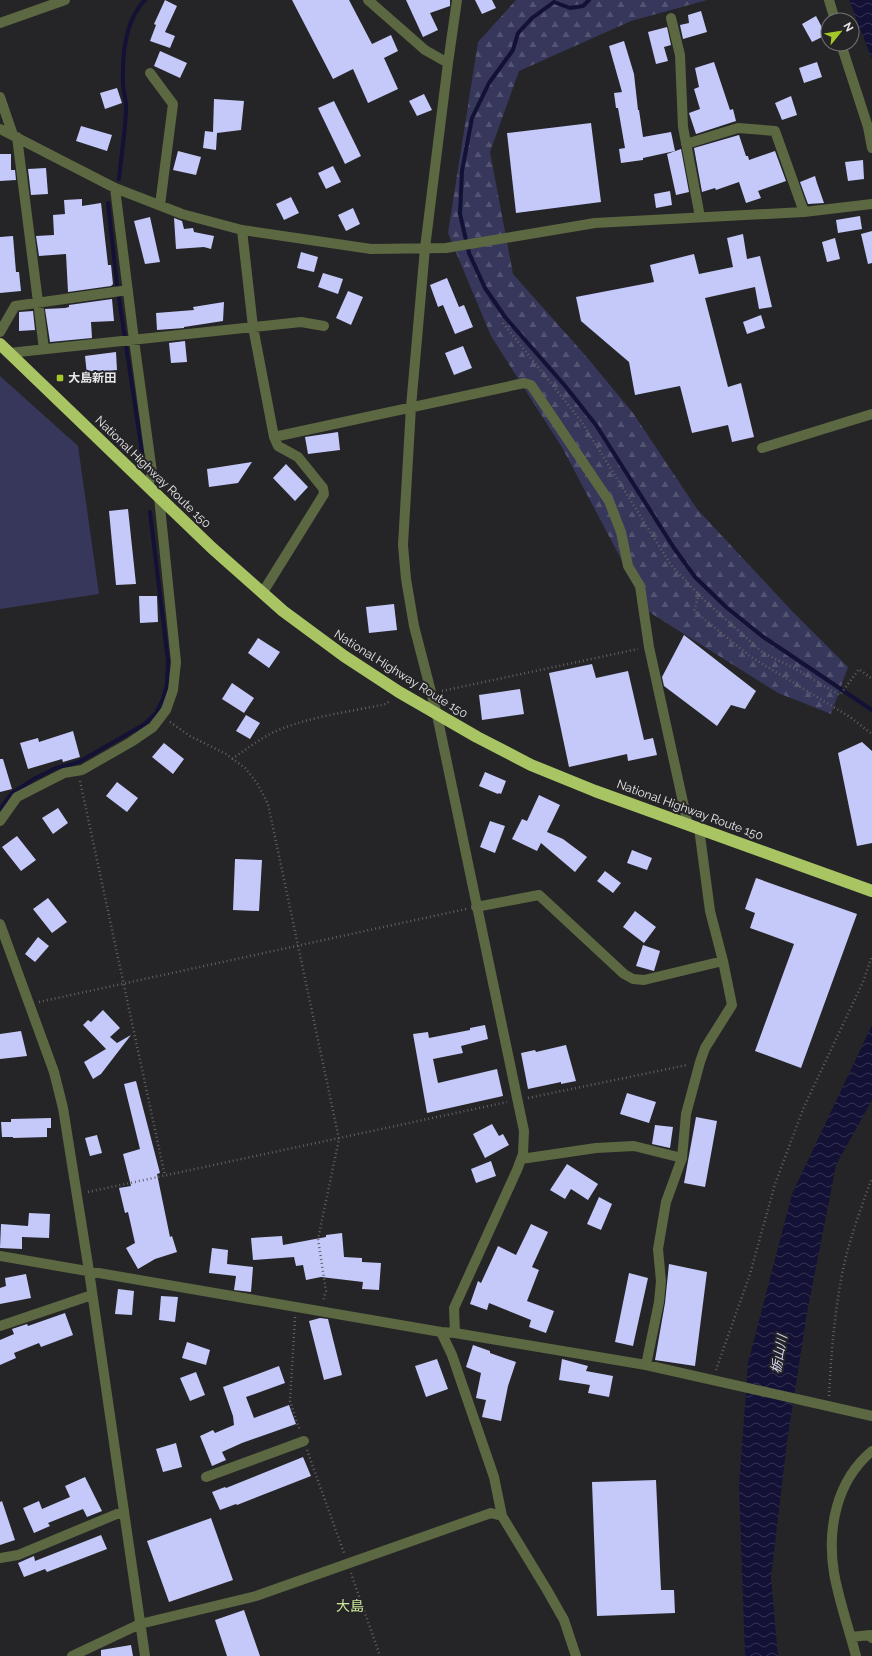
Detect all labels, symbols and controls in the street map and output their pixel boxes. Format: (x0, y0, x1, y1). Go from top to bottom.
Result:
north arrow (820, 12, 860, 52)
text: N (840, 20, 856, 34)
place label: 大島新田 (68, 371, 116, 385)
marker: 大島新田 (55, 373, 65, 383)
street label: National Highway Route 150 (92, 413, 214, 531)
street label: National Highway Route 150 (332, 627, 470, 721)
street label: National Highway Route 150 (615, 777, 765, 843)
water label: 栃山川 (768, 1332, 790, 1375)
district label: 大島 (336, 1598, 364, 1614)

